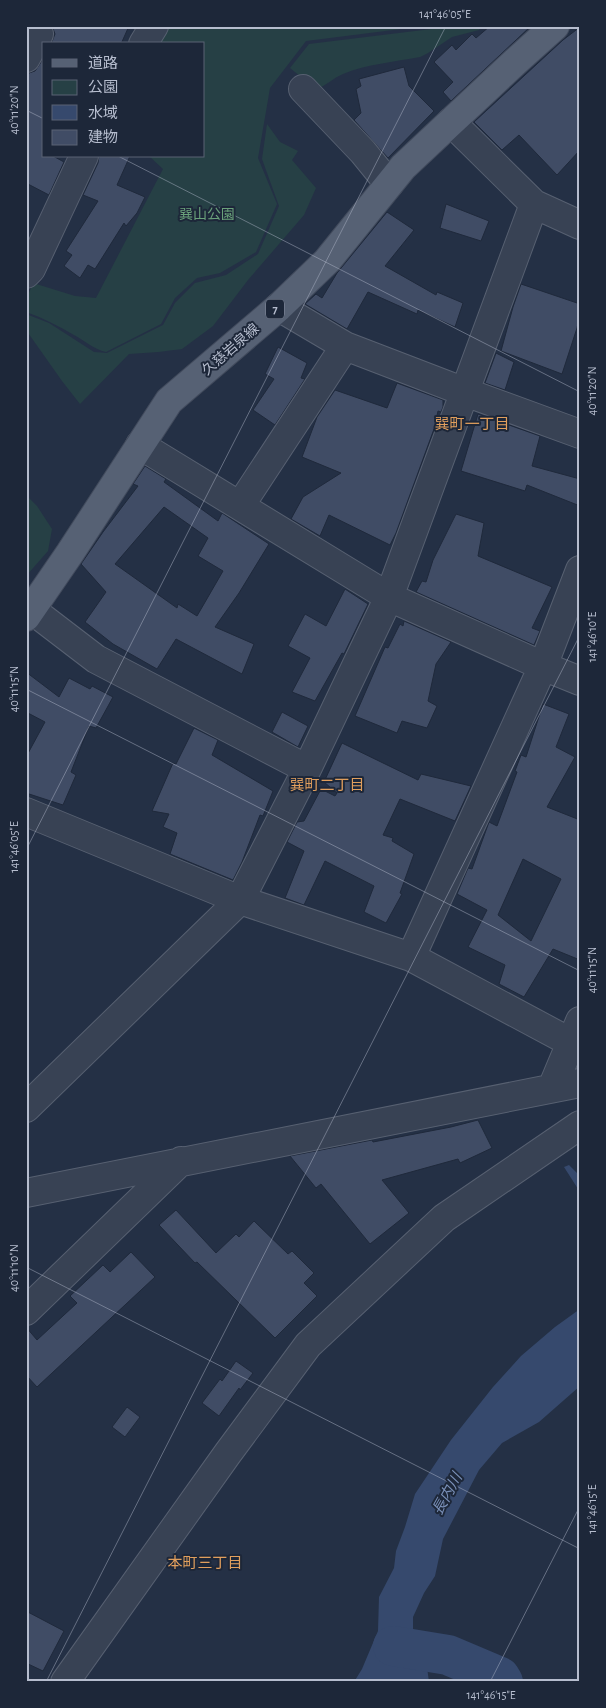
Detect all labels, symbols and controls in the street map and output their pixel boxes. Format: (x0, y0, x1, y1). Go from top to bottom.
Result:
text: 141°46'05"E (419, 8, 471, 20)
legend (42, 42, 205, 158)
text: 道路 (88, 55, 118, 71)
text: 公園 (88, 79, 118, 95)
text: 40°11'20"N (8, 85, 20, 135)
text: 水域 (88, 105, 118, 121)
text: 建物 (88, 129, 118, 145)
park label: 巽山公園 (179, 207, 235, 222)
road number: 7 (266, 300, 284, 318)
street label: 久慈岩泉線 (198, 320, 262, 378)
text: 40°11'20"N (586, 366, 598, 416)
district label: 巽町一丁目 (434, 417, 510, 432)
text: 141°46'10"E (586, 612, 598, 662)
text: 40°11'15"N (8, 666, 20, 712)
district label: 巽町二丁目 (289, 778, 365, 793)
text: 141°46'05"E (8, 821, 20, 873)
text: 40°11'15"N (586, 947, 598, 993)
text: 40°11'10"N (8, 1244, 20, 1292)
water label: 長内川 (429, 1469, 466, 1518)
text: 141°46'15"E (586, 1484, 598, 1534)
district label: 本町三丁目 (167, 1555, 243, 1571)
text: 141°46'15"E (466, 1689, 516, 1701)

